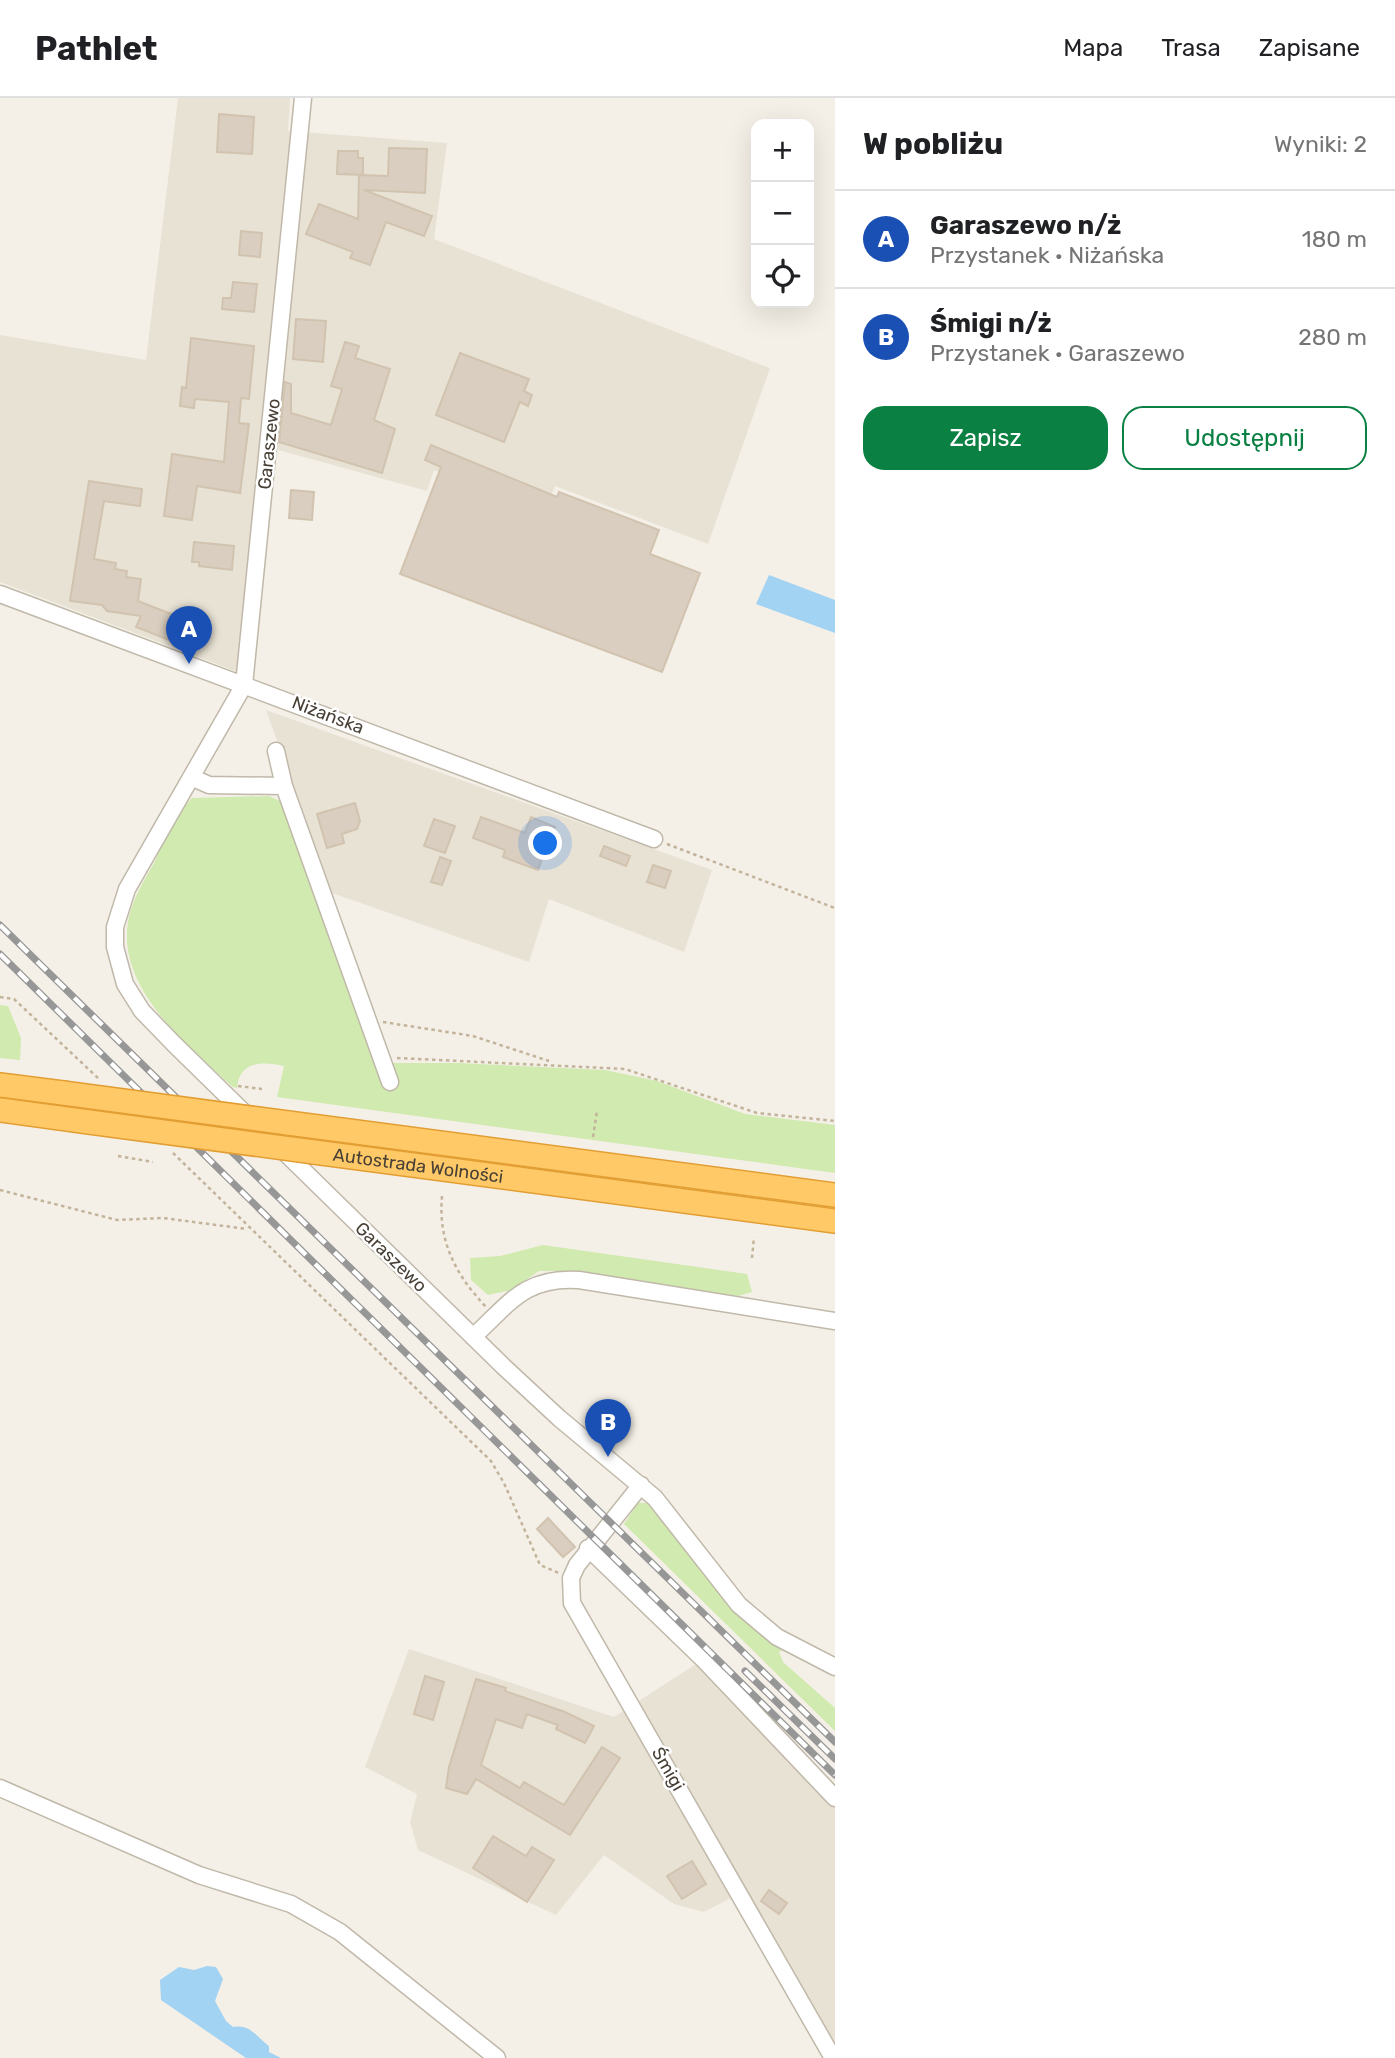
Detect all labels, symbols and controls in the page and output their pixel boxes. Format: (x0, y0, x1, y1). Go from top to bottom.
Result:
text: Pathlet (35, 29, 158, 68)
text: Mapa (1063, 34, 1123, 62)
text: Trasa (1161, 34, 1221, 62)
text: Zapisane (1259, 34, 1360, 62)
map controls (751, 119, 814, 308)
button: + (751, 119, 814, 182)
text: W pobliżu (863, 126, 1003, 162)
text: Wyniki: 2 (1274, 130, 1367, 158)
button: − (751, 182, 814, 245)
text: Garaszewo n/ż (930, 210, 1121, 241)
text: A (878, 225, 894, 253)
text: 180 m (1302, 225, 1367, 253)
text: Przystanek · Niżańska (930, 241, 1164, 269)
button: locate (751, 245, 814, 308)
text: Śmigi n/ż (930, 308, 1052, 339)
text: B (878, 323, 894, 351)
text: 280 m (1298, 323, 1367, 351)
text: Przystanek · Garaszewo (930, 339, 1185, 367)
street label: Garaszewo (253, 397, 285, 491)
button: Zapisz (863, 406, 1108, 470)
button: Udostępnij (1122, 406, 1367, 470)
pin: A (166, 606, 212, 664)
street label: Niżańska (289, 691, 367, 739)
your location (528, 826, 562, 860)
street label: Autostrada Wolności (332, 1144, 504, 1188)
street label: Garaszewo (350, 1217, 432, 1297)
pin: B (585, 1399, 631, 1457)
street label: Śmigi (647, 1743, 689, 1795)

